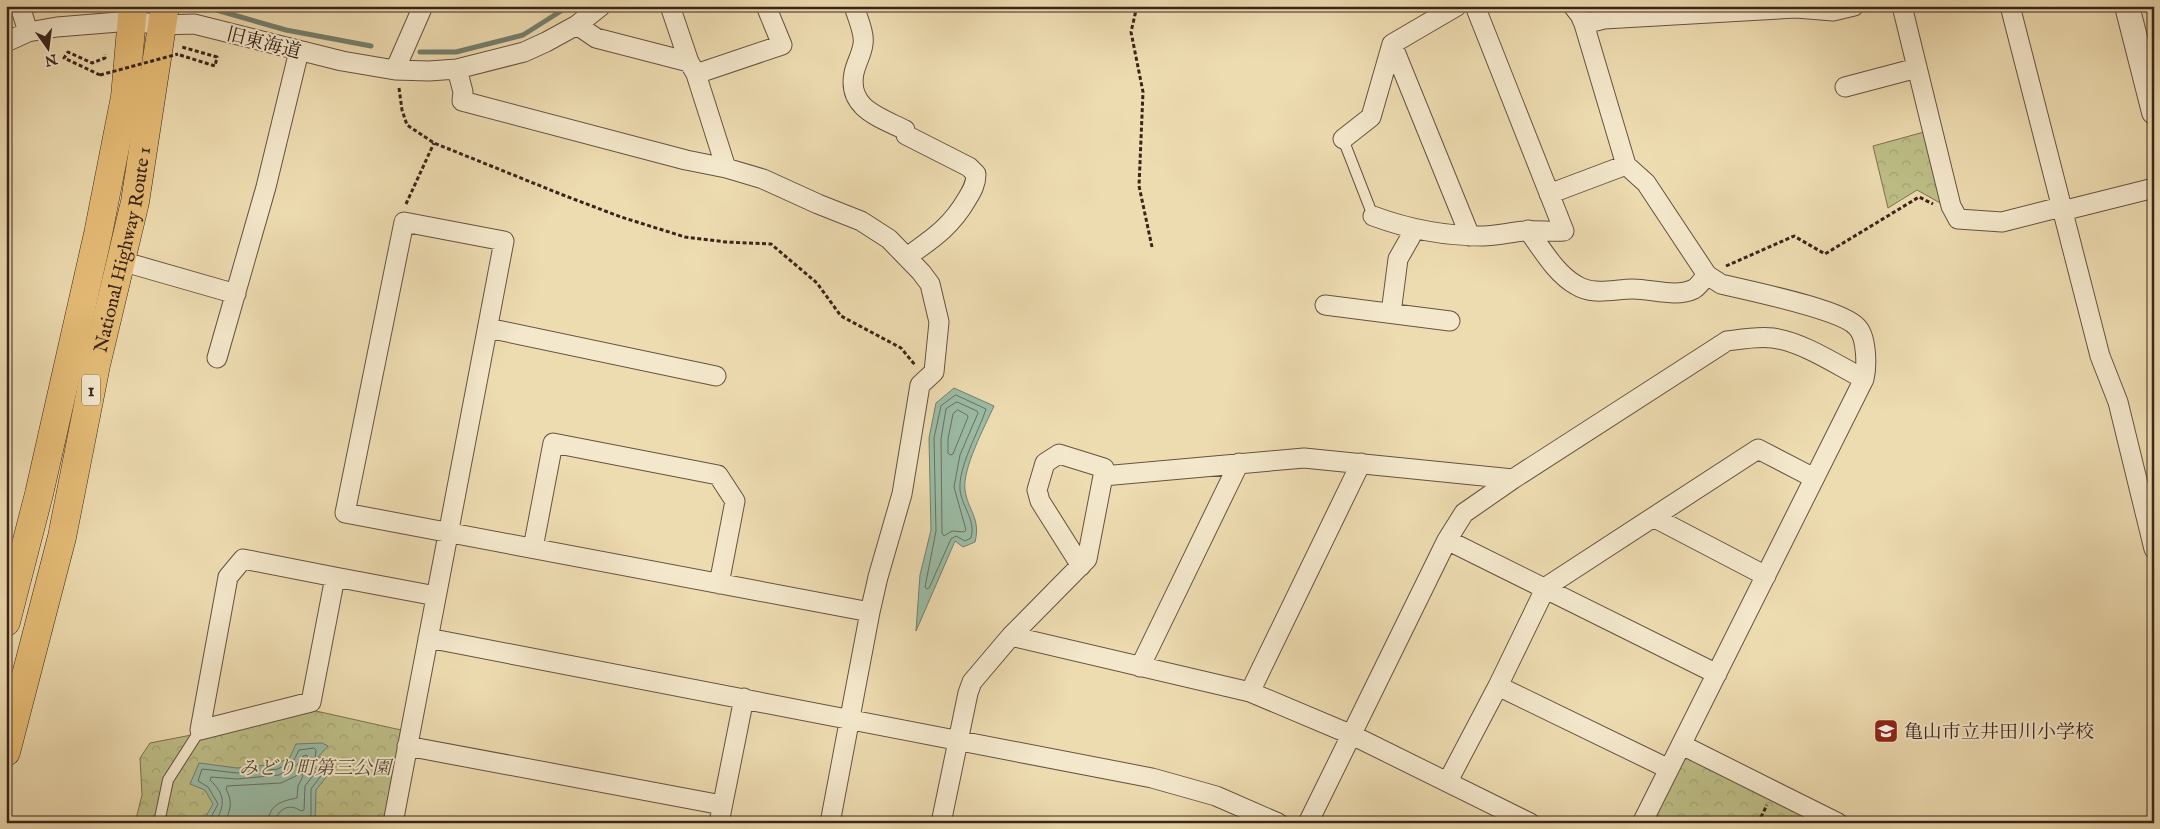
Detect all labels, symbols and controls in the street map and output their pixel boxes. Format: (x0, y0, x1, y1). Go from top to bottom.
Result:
north arrow (22, 22, 72, 72)
street label: 旧東海道 (224, 23, 303, 65)
text: N (43, 49, 60, 70)
street label: National Highway Route 1 (89, 145, 157, 355)
road number: 1 (82, 374, 100, 406)
school or university icon: 亀山市立井田川小学校 (1873, 718, 1899, 744)
place label: 亀山市立井田川小学校 (1904, 721, 2094, 745)
park label: みどり町第三公園 (239, 757, 394, 781)

